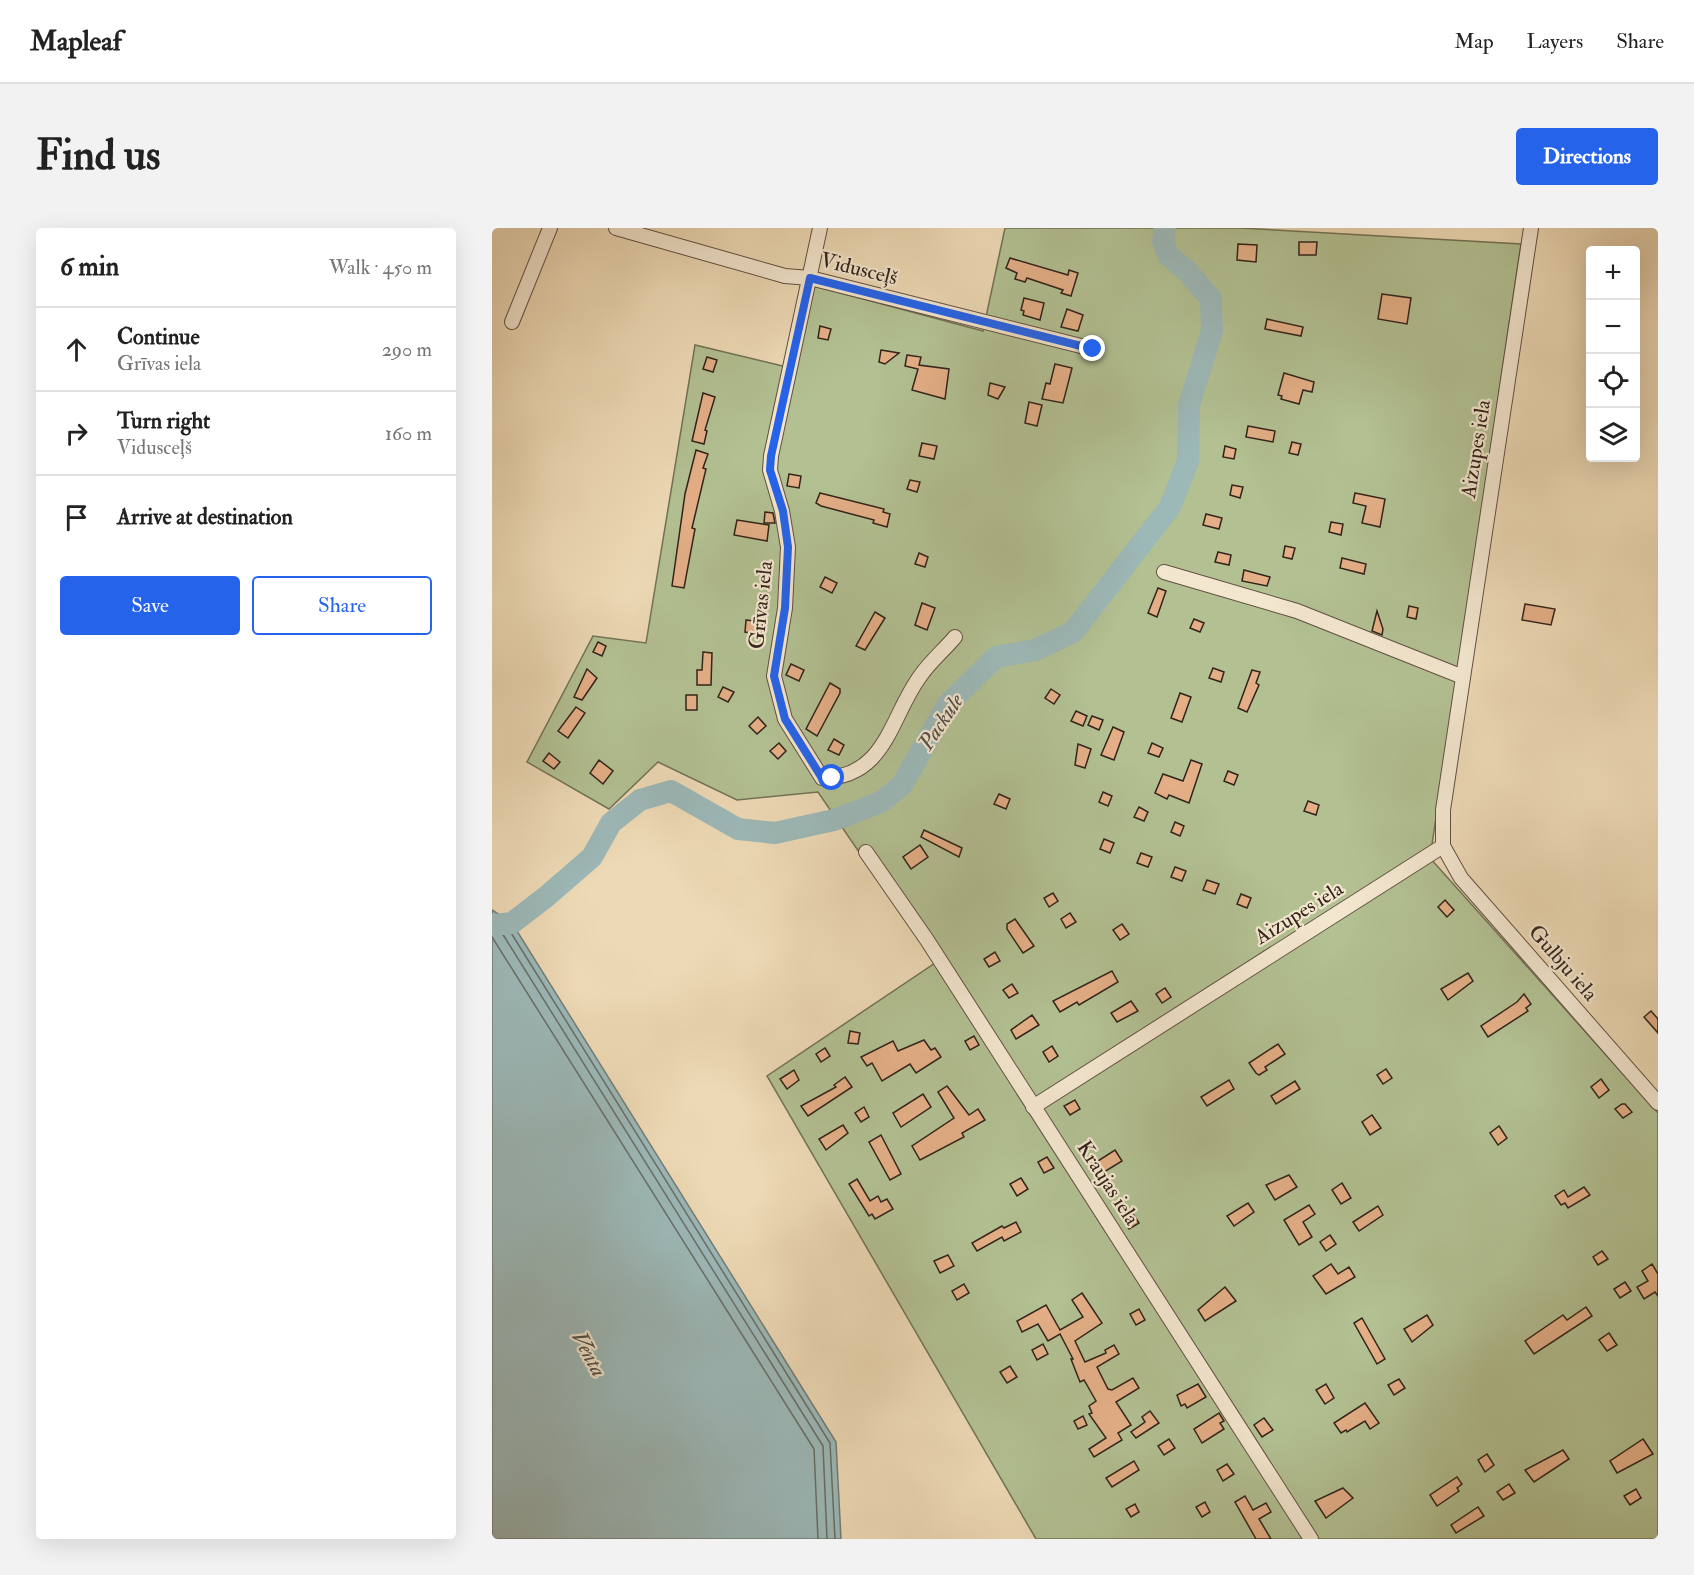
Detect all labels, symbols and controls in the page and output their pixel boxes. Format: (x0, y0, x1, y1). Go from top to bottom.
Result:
text: Mapleaf (30, 24, 122, 59)
text: Map (1454, 28, 1494, 55)
text: Layers (1527, 28, 1583, 55)
text: Share (1616, 28, 1664, 55)
button: Directions (1516, 128, 1658, 185)
text: Find us (36, 130, 160, 182)
street label: Vidusceļš (818, 246, 900, 292)
map controls (1586, 246, 1640, 462)
button: + (1586, 246, 1640, 300)
text: 6 min (60, 251, 119, 283)
text: Walk · 450 m (329, 255, 432, 280)
button: − (1586, 300, 1640, 354)
text: Continue (117, 323, 200, 351)
icon: ahead (60, 333, 93, 366)
route end (1079, 335, 1105, 361)
text: 290 m (382, 337, 432, 362)
text: Grīvas iela (117, 351, 201, 376)
button: locate (1586, 354, 1640, 408)
street label: Aizupes iela (1455, 398, 1497, 501)
text: Turn right (117, 407, 210, 435)
button: layers (1586, 408, 1640, 462)
icon: right (60, 417, 93, 450)
text: 160 m (385, 421, 432, 446)
text: Vidusceļš (117, 435, 192, 460)
icon: arrive (60, 501, 93, 534)
text: Arrive at destination (117, 503, 293, 531)
street label: Grīvas iela (743, 559, 779, 650)
button: Save (60, 576, 240, 635)
button: Share (252, 576, 432, 635)
water label: Packule (911, 688, 970, 756)
route start (818, 764, 844, 790)
street label: Aizupes iela (1249, 875, 1349, 951)
street label: Gulbju iela (1522, 919, 1604, 1007)
street label: Kraujas iela (1071, 1136, 1146, 1231)
water label: Venta (565, 1326, 613, 1382)

